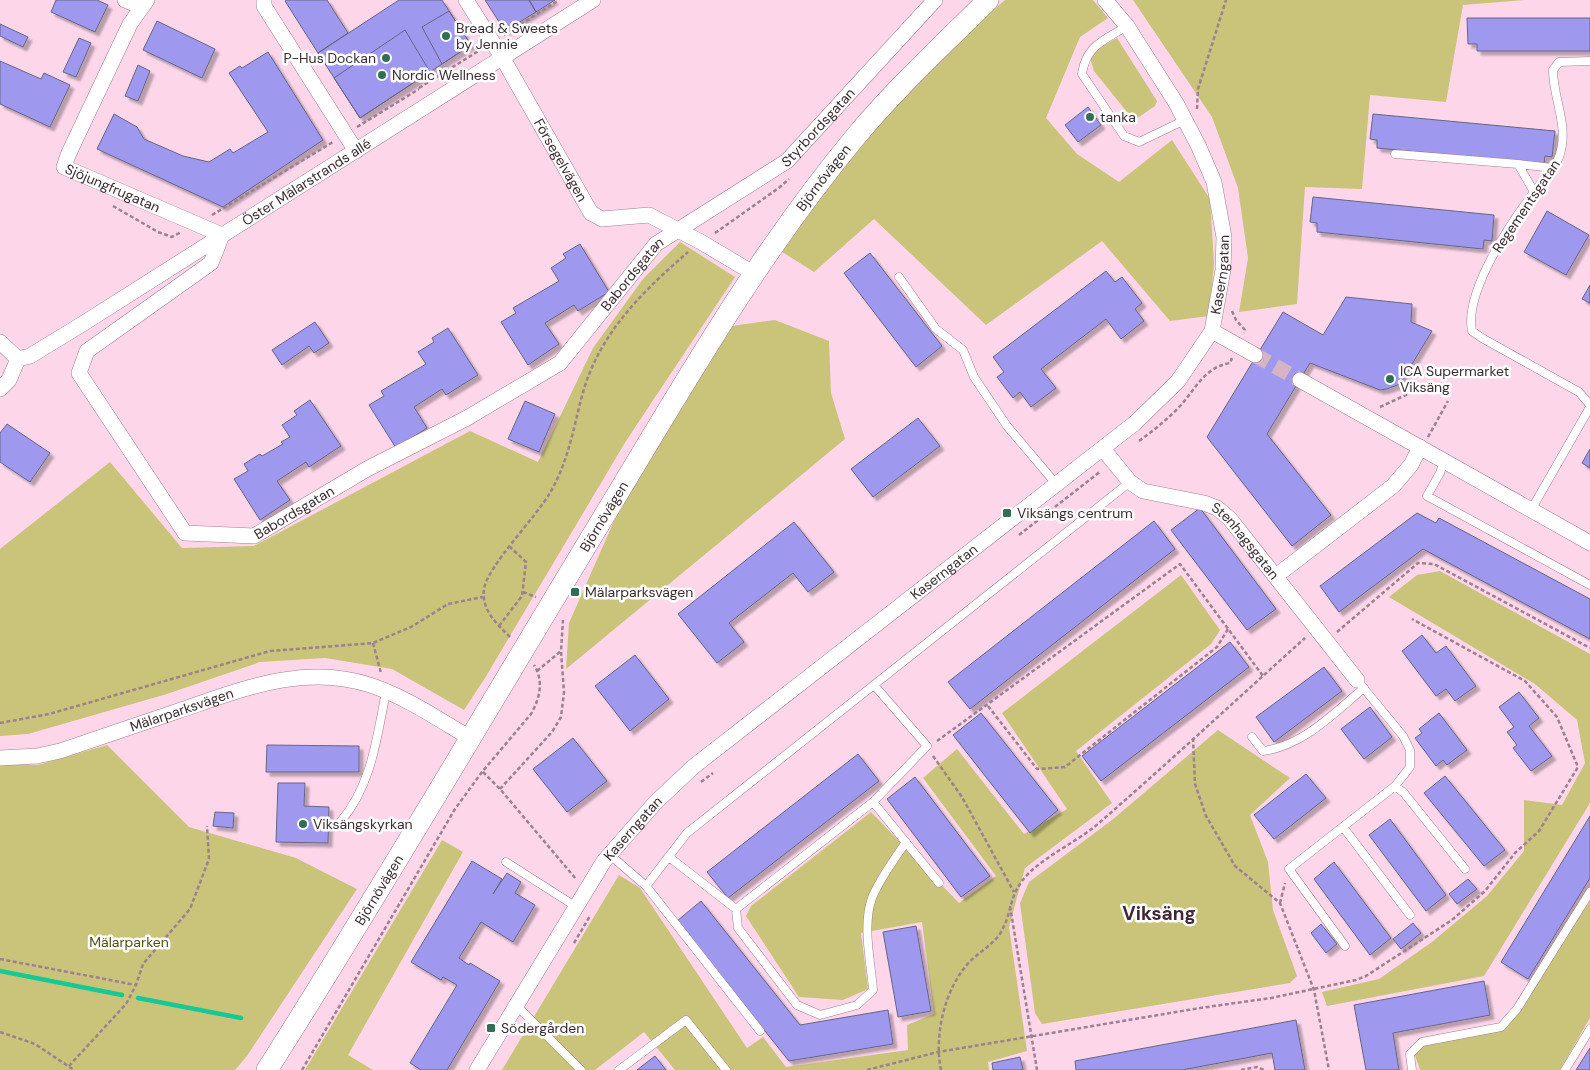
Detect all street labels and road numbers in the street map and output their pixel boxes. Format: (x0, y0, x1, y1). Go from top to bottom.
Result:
street label: Styrbordsgatan (778, 84, 859, 171)
street label: Försegelvägen (530, 115, 591, 205)
street label: Öster Mälarstrands allé (238, 134, 374, 230)
street label: Björnövägen (792, 141, 855, 215)
street label: Regementsgatan (1488, 156, 1564, 256)
street label: Sjöjungfrugatan (63, 160, 163, 216)
street label: Babordsgatan (597, 233, 667, 314)
street label: Kaserngatan (1206, 234, 1233, 316)
street label: Björnövägen (576, 478, 632, 555)
street label: Babordsgatan (251, 482, 337, 543)
street label: Stenhagsgatan (1209, 498, 1283, 583)
street label: Kaserngatan (907, 540, 981, 603)
street label: Mälarparksvägen (127, 684, 236, 736)
street label: Kaserngatan (599, 792, 666, 864)
street label: Björnövägen (350, 851, 407, 929)

